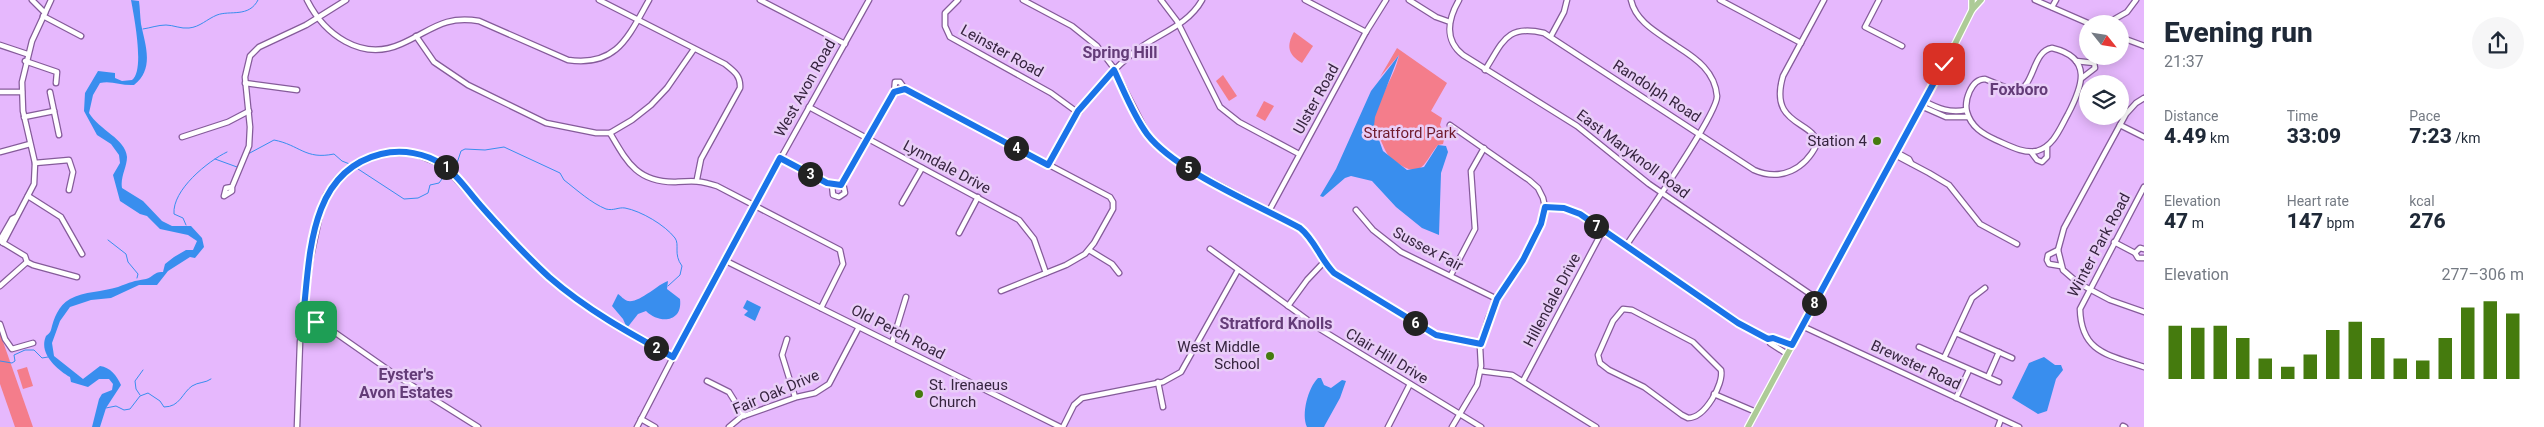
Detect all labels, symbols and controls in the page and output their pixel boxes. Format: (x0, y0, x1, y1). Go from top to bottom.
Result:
north arrow (2079, 15, 2129, 65)
map controls (2079, 15, 2129, 125)
text: Evening run (2164, 16, 2313, 49)
button: share (2472, 17, 2524, 69)
street label: Leinster Road (957, 21, 1047, 81)
street label: West Avon Road (771, 36, 839, 140)
district label: Spring Hill (1082, 43, 1158, 62)
pin (1923, 43, 1965, 85)
icon: check (1930, 50, 1958, 78)
text: 21:37 (2164, 52, 2204, 71)
street label: Randolph Road (1610, 56, 1704, 126)
street label: Ulster Road (1289, 61, 1343, 137)
button: layers (2079, 75, 2129, 125)
district label: Foxboro (1990, 80, 2048, 99)
street label: East Maryknoll Road (1573, 106, 1693, 202)
text: Distance (2164, 108, 2219, 124)
text: Time (2287, 108, 2318, 124)
text: Pace (2409, 108, 2440, 124)
park label: Stratford Park (1364, 124, 1457, 142)
text: 4.49 (2164, 124, 2207, 148)
text: 33:09 (2287, 124, 2341, 148)
text: 7:23 (2409, 124, 2452, 148)
text: km (2207, 130, 2229, 146)
text: /km (2452, 130, 2480, 146)
place label: Station 4 (1807, 132, 1868, 150)
marker: Station 4 (1871, 135, 1883, 147)
street label: Lynndale Drive (900, 136, 994, 198)
pin: 4 (1004, 136, 1028, 160)
text: 4 (1012, 140, 1021, 156)
pin: 1 (434, 154, 458, 180)
pin: 5 (1176, 156, 1200, 180)
text: 1 (442, 159, 451, 175)
text: 5 (1184, 160, 1193, 176)
pin: 3 (798, 162, 822, 186)
text: 3 (806, 166, 815, 182)
street label: Winter Park Road (2064, 190, 2134, 300)
text: Elevation (2164, 193, 2221, 209)
text: Heart rate (2287, 193, 2349, 209)
text: kcal (2409, 193, 2435, 209)
text: 47 (2164, 209, 2188, 233)
text: 147 (2287, 209, 2323, 233)
text: 276 (2409, 209, 2446, 233)
pin: 7 (1584, 214, 1608, 238)
text: m (2188, 215, 2204, 231)
text: bpm (2323, 215, 2354, 231)
text: 7 (1592, 218, 1601, 234)
street label: Sussex Fair (1390, 223, 1466, 275)
street label: Hillendale Drive (1520, 250, 1584, 350)
text: Elevation (2164, 265, 2229, 284)
text: 277–306 m (2442, 265, 2524, 284)
pin: 8 (1802, 290, 1826, 316)
text: 8 (1810, 295, 1819, 311)
pin (295, 301, 337, 343)
street label: Old Perch Road (848, 301, 948, 363)
icon: arrive (302, 308, 330, 336)
pin: 6 (1402, 310, 1428, 336)
district label: Stratford Knolls (1219, 314, 1333, 333)
text: 6 (1411, 315, 1420, 331)
street label: Clair Hill Drive (1342, 324, 1432, 388)
pin: 2 (644, 336, 668, 360)
street label: Brewster Road (1868, 336, 1964, 394)
place label: West Middle School (1177, 338, 1260, 373)
text: 2 (652, 340, 661, 356)
marker: West Middle School (1264, 350, 1276, 362)
district label: Eyster's Avon Estates (359, 365, 453, 402)
street label: Fair Oak Drive (730, 366, 822, 418)
place label: St. Irenaeus Church (929, 376, 1008, 411)
marker: St. Irenaeus Church (913, 388, 925, 400)

